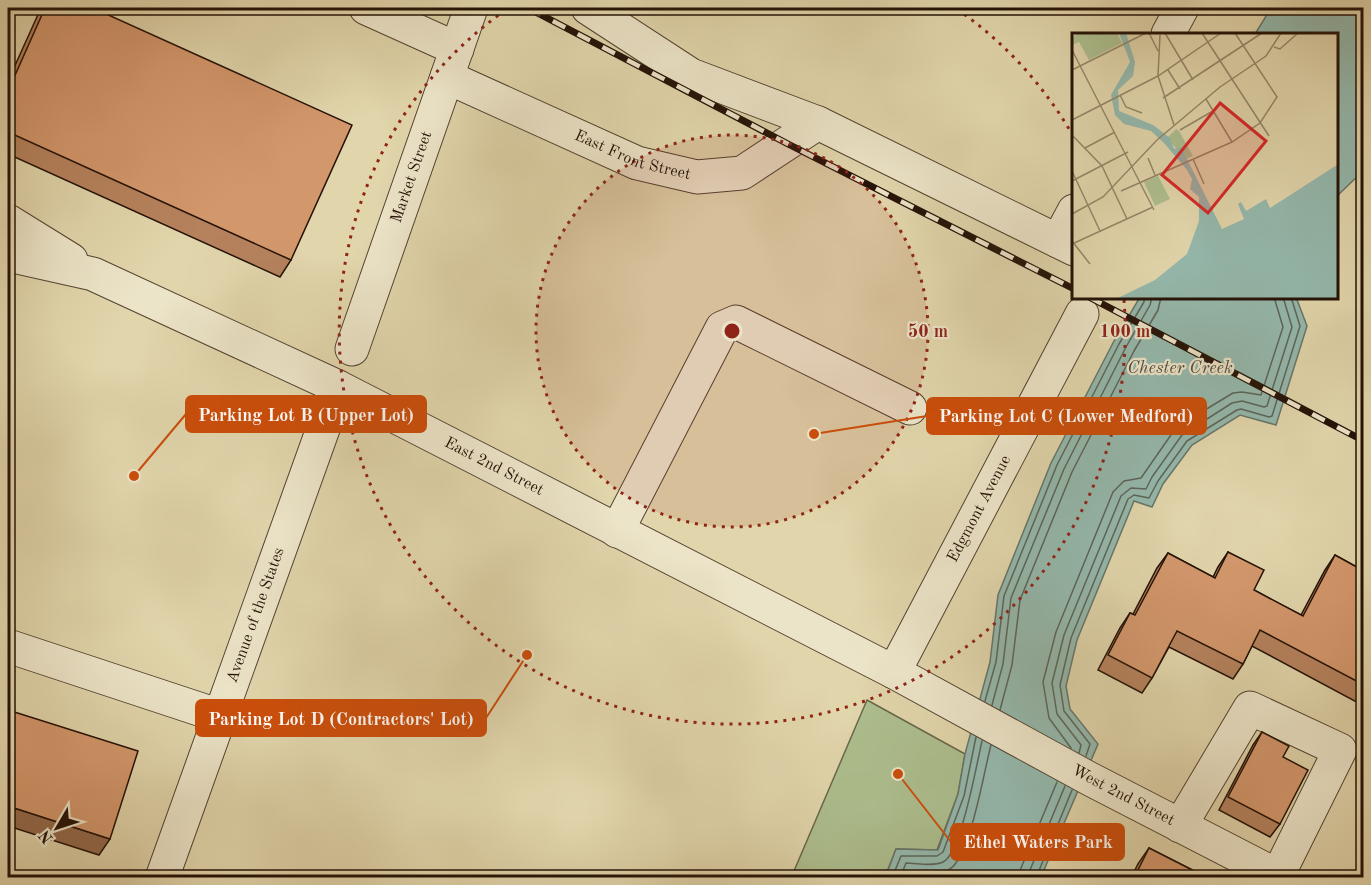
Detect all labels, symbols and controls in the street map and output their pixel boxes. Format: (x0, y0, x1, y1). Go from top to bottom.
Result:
inset map (1072, 33, 1338, 298)
street label: East Front Street (572, 128, 692, 183)
street label: Market Street (389, 129, 435, 225)
centre of rings (722, 321, 742, 341)
text: 50 m (908, 323, 948, 341)
text: 100 m (1100, 323, 1150, 341)
water label: Chester Creek (1127, 359, 1233, 377)
callout: Parking Lot B (Upper Lot) (186, 396, 426, 432)
callout: Parking Lot C (Lower Medford) (927, 398, 1206, 434)
text: Parking Lot B (Upper Lot) (198, 407, 414, 425)
text: Parking Lot C (Lower Medford) (939, 408, 1193, 426)
street label: East 2nd Street (442, 435, 546, 499)
street label: Edgmont Avenue (945, 453, 1014, 565)
street label: Avenue of the States (225, 545, 288, 685)
callout: Parking Lot D (Contractors' Lot) (196, 700, 486, 736)
text: Parking Lot D (Contractors' Lot) (208, 711, 474, 729)
street label: West 2nd Street (1069, 763, 1177, 829)
north arrow (27, 798, 87, 858)
callout: Ethel Waters Park (951, 824, 1124, 860)
text: N (36, 826, 57, 846)
text: Ethel Waters Park (963, 834, 1113, 852)

